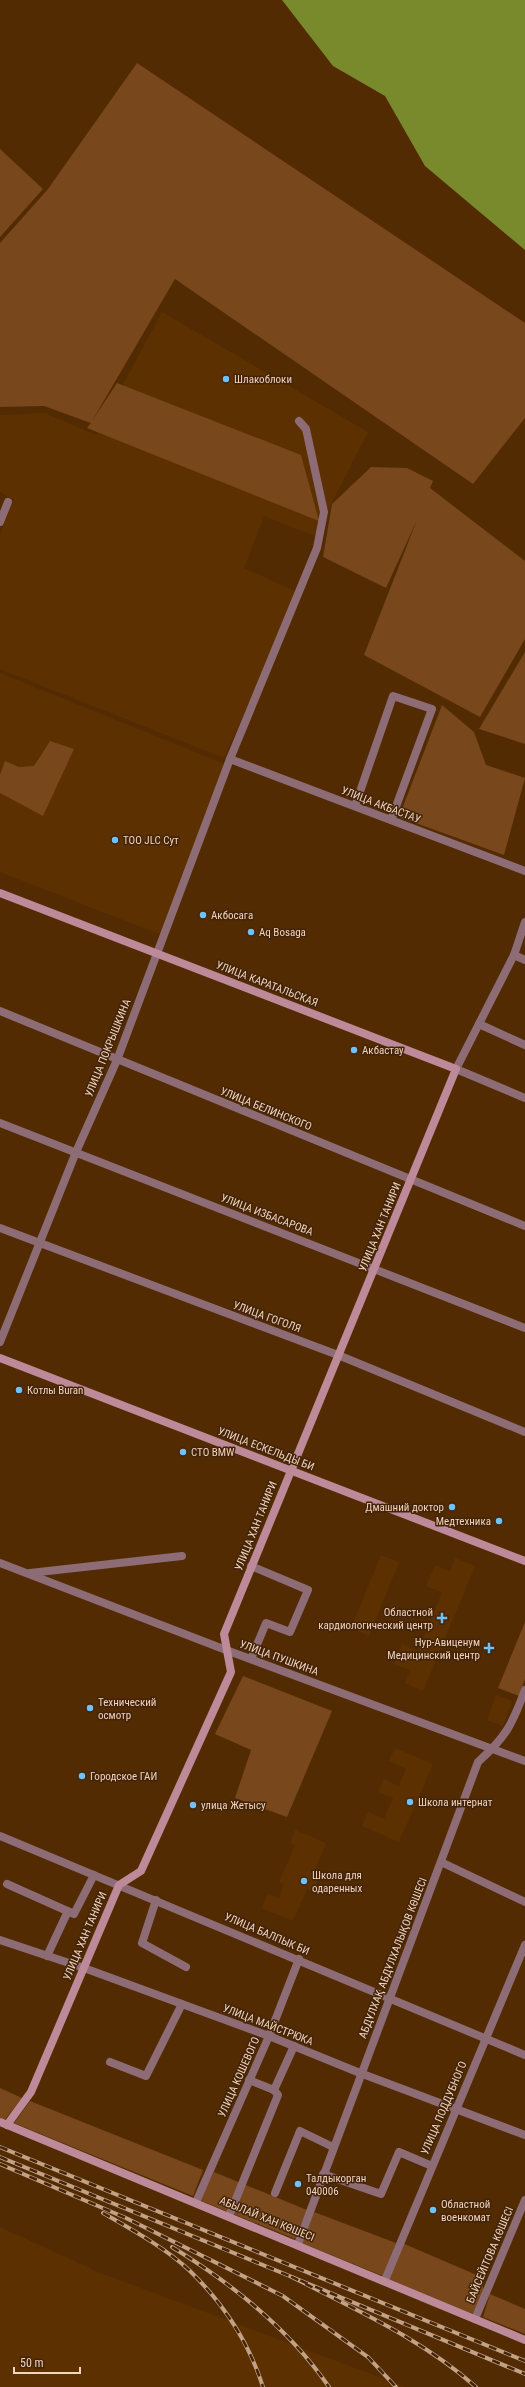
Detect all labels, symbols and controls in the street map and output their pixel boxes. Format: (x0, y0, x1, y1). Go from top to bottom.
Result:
place label: Шлакоблоки (234, 373, 292, 386)
marker: Шлакоблоки (221, 374, 231, 384)
street label: УЛИЦА АКБАСТАУ (339, 784, 423, 826)
place label: ТОО JLC Сут (123, 834, 179, 847)
marker: ТОО JLC Сут (110, 835, 120, 845)
place label: Акбосага (211, 909, 253, 922)
marker: Акбосага (198, 910, 208, 920)
place label: Aq Bosaga (259, 926, 306, 939)
marker: Aq Bosaga (246, 927, 256, 937)
street label: УЛИЦА КАРАТАЛЬСКАЯ (214, 959, 320, 1009)
street label: УЛИЦА ПОКРЫШКИНА (82, 996, 134, 1099)
place label: Акбастау (362, 1044, 404, 1057)
marker: Акбастау (349, 1045, 359, 1055)
street label: УЛИЦА БЕЛИНСКОГО (218, 1085, 314, 1133)
street label: УЛИЦА ХАН ТАНИРИ (356, 1180, 404, 1274)
street label: УЛИЦА ИЗБАСАРОВА (219, 1191, 316, 1239)
street label: УЛИЦА ГОГОЛЯ (231, 1299, 303, 1335)
place label: Котлы Buran (27, 1384, 83, 1397)
marker: Котлы Buran (14, 1385, 24, 1395)
street label: УЛИЦА ЕСКЕЛЬДЫ БИ (216, 1425, 316, 1473)
place label: СТО BMW (191, 1446, 235, 1459)
marker: СТО BMW (178, 1447, 188, 1457)
street label: УЛИЦА ХАН ТАНИРИ (232, 1479, 280, 1573)
place label: Дмашний доктор (365, 1501, 444, 1514)
marker: Дмашний доктор (447, 1502, 457, 1512)
place label: Медтехника (436, 1515, 491, 1528)
marker: Медтехника (494, 1516, 504, 1526)
place label: Областной кардиологический центр (318, 1606, 433, 1632)
marker: Областной кардиологический центр (436, 1612, 448, 1624)
place label: Нур-Авиценум Медицинский центр (387, 1636, 480, 1662)
street label: УЛИЦА ПУШКИНА (238, 1638, 321, 1679)
marker: Нур-Авиценум Медицинский центр (483, 1642, 495, 1654)
place label: Технический осмотр (98, 1696, 156, 1722)
marker: Технический осмотр (85, 1703, 95, 1713)
place label: Городское ГАИ (90, 1770, 157, 1783)
marker: Городское ГАИ (77, 1771, 87, 1781)
place label: Школа интернат (418, 1796, 493, 1809)
marker: Школа интернат (405, 1797, 415, 1807)
place label: улица Жетысу (201, 1799, 266, 1812)
marker: улица Жетысу (188, 1800, 198, 1810)
place label: Школа для одаренных (312, 1869, 363, 1895)
marker: Школа для одаренных (299, 1876, 309, 1886)
street label: АБДҰЛХАҚ АБДҰЛХАЛЫҚОВ КӨШЕСІ (356, 1876, 430, 2040)
street label: УЛИЦА ХАН ТАНИРИ (60, 1890, 110, 1982)
street label: УЛИЦА БАЛПЫК БИ (222, 1910, 312, 1958)
street label: УЛИЦА МАЙСТРЮКА (221, 2002, 316, 2048)
street label: УЛИЦА КОШЕВОГО (215, 2035, 263, 2119)
street label: УЛИЦА ПОДДУБНОГО (418, 2059, 470, 2157)
place label: Талдыкорган 040006 (306, 2172, 366, 2198)
marker: Талдыкорган 040006 (293, 2179, 303, 2189)
street label: АБЫЛАЙ ХАН КӨШЕСІ (218, 2194, 316, 2244)
place label: Областной военкомат (441, 2198, 491, 2224)
marker: Областной военкомат (428, 2205, 438, 2215)
street label: БАЙСЕЙІТОВА КӨШЕСІ (464, 2205, 516, 2305)
scale bar (14, 2349, 80, 2375)
text: 50 m (20, 2356, 44, 2370)

